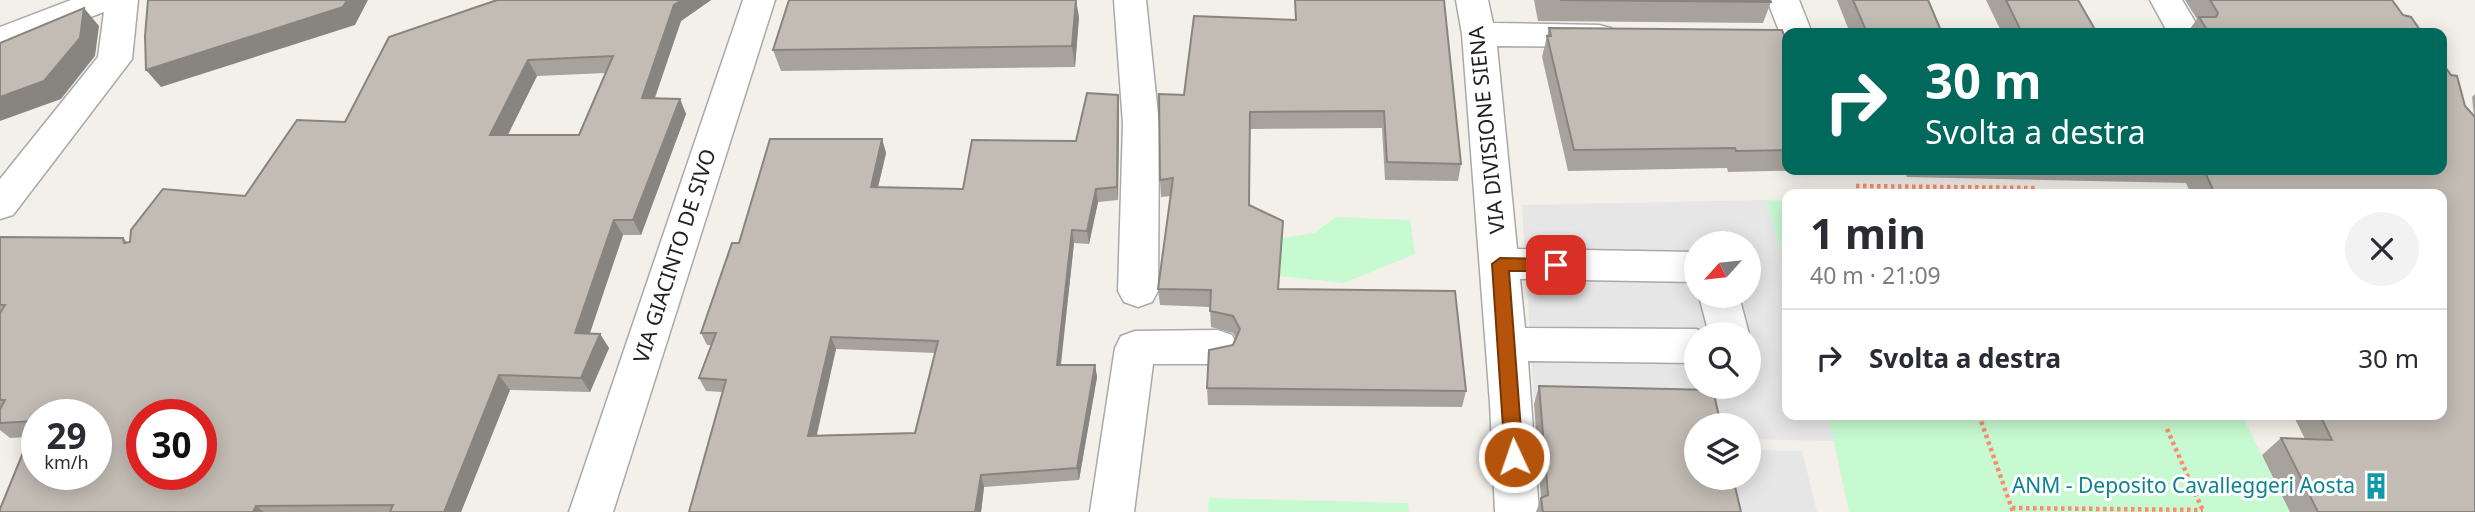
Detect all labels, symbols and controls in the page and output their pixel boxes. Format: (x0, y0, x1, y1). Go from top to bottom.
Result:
street label: VIA DIVISIONE SIENA (1461, 24, 1511, 235)
text: 30 m (1925, 47, 2042, 113)
icon: right (1810, 56, 1901, 147)
text: Svolta a destra (1925, 110, 2146, 153)
street label: VIA GIACINTO DE SIVO (626, 145, 722, 366)
text: 1 min (1810, 204, 1926, 261)
button: close (2345, 212, 2419, 286)
north arrow (1684, 231, 1760, 308)
map controls (1684, 231, 1761, 490)
pin (1526, 235, 1586, 295)
icon: arrive (1537, 246, 1575, 284)
text: 40 m · 21:09 (1810, 259, 1941, 291)
button: search (1684, 322, 1761, 399)
icon: right (1810, 339, 1848, 377)
text: Svolta a destra (1869, 340, 2061, 376)
text: 30 m (2358, 340, 2419, 376)
speed limit sign: 30 (126, 399, 217, 490)
text: 29 (46, 412, 87, 459)
button: layers (1684, 413, 1761, 490)
position arrow (1477, 420, 1551, 494)
text: km/h (44, 450, 89, 474)
place label: ANM - Deposito Cavalleggeri Aosta (2012, 471, 2355, 499)
building icon: ANM - Deposito Cavalleggeri Aosta (2361, 471, 2391, 501)

